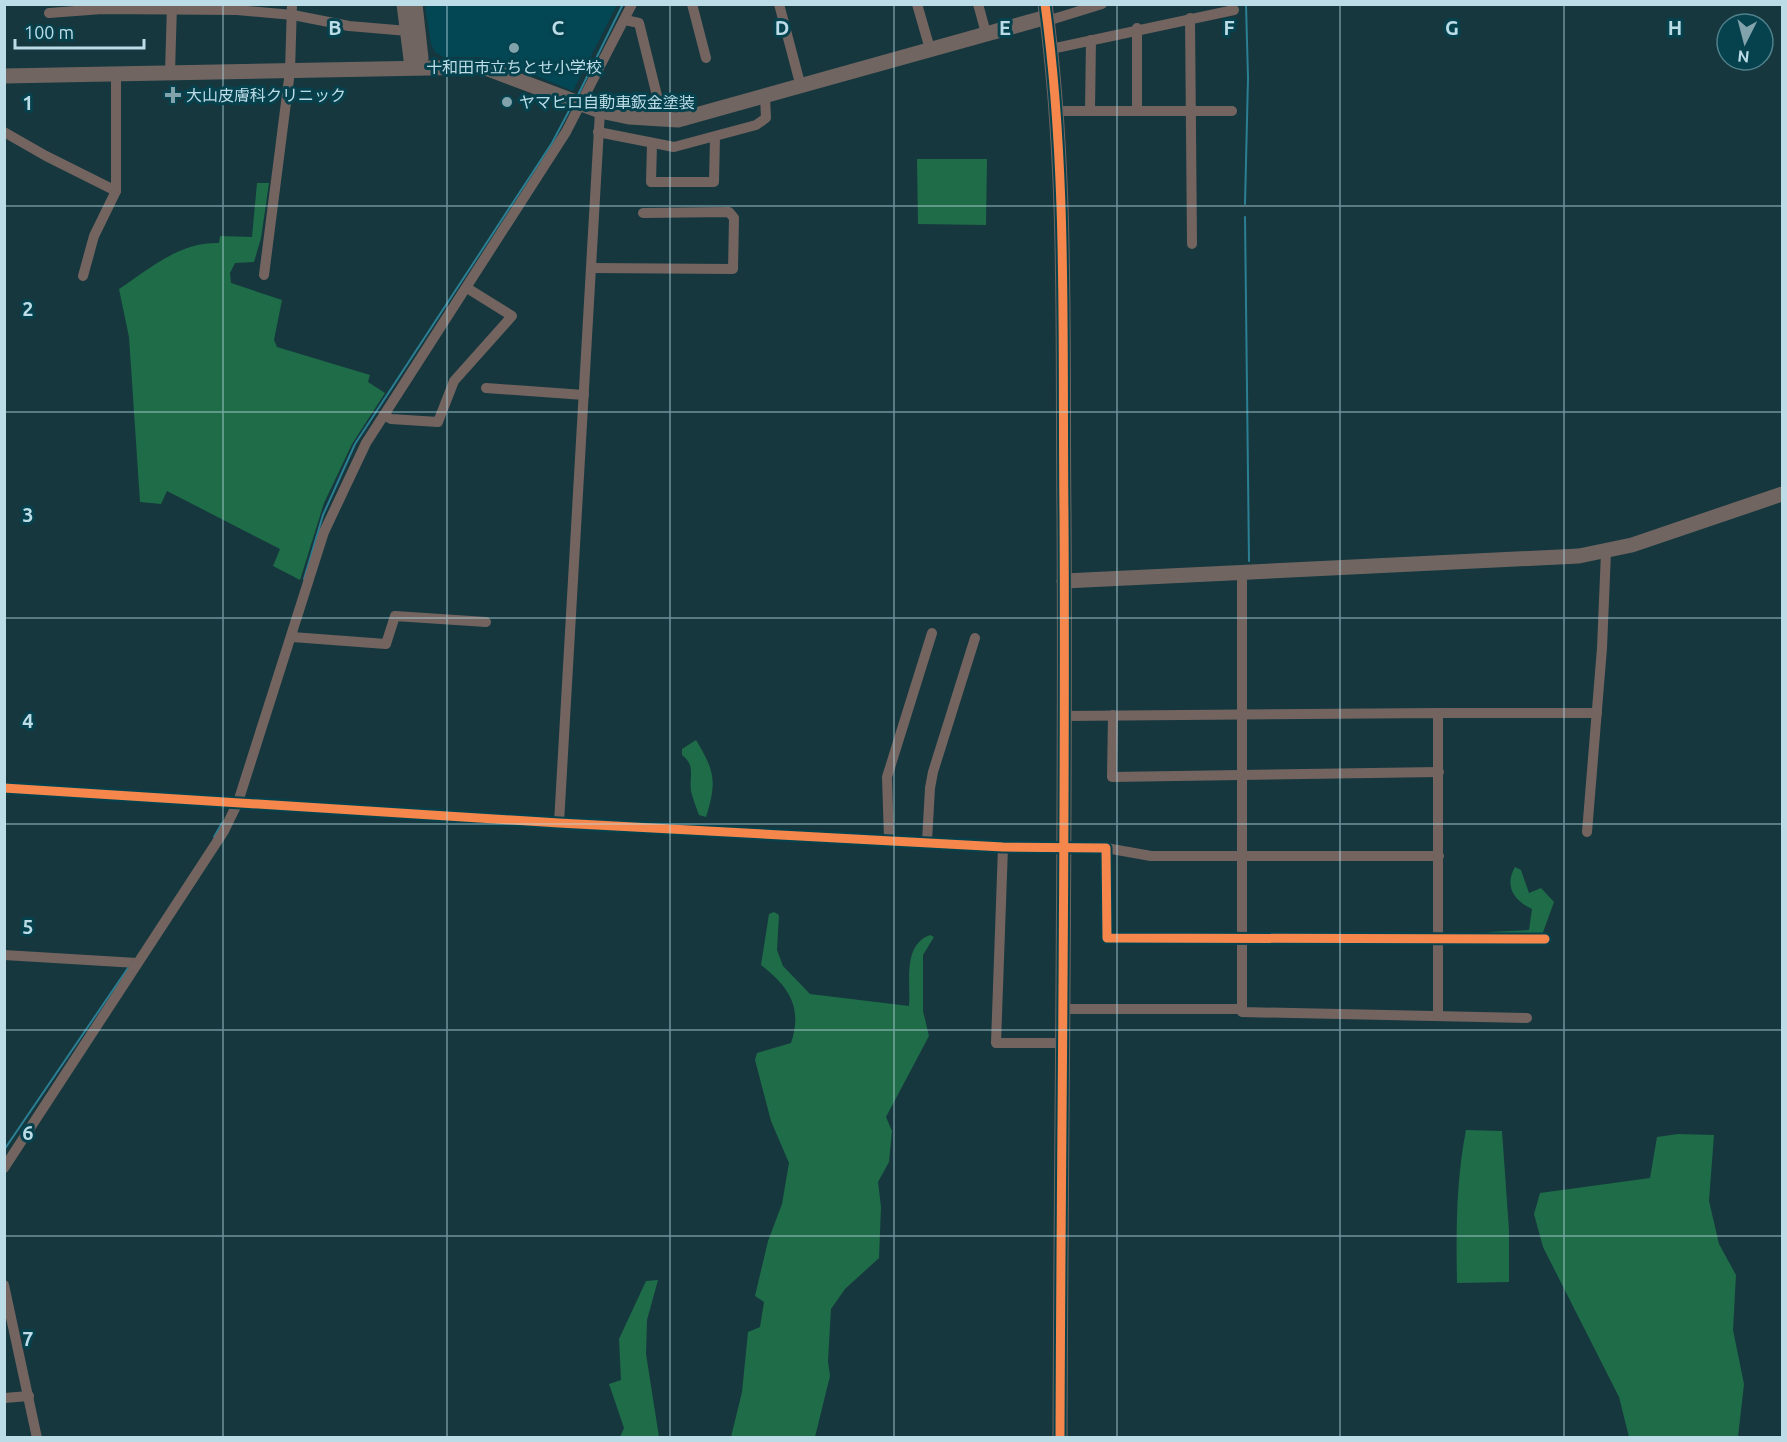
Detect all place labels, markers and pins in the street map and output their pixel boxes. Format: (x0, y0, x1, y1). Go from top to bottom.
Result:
marker: 十和田市立ちとせ小学校 (507, 41, 521, 55)
place label: 十和田市立ちとせ小学校 (426, 58, 602, 76)
marker: 大山皮膚科クリニック (164, 86, 182, 104)
place label: 大山皮膚科クリニック (186, 86, 346, 104)
place label: ヤマヒロ自動車鈑金塗装 (519, 93, 695, 111)
marker: ヤマヒロ自動車鈑金塗装 (500, 95, 514, 109)

